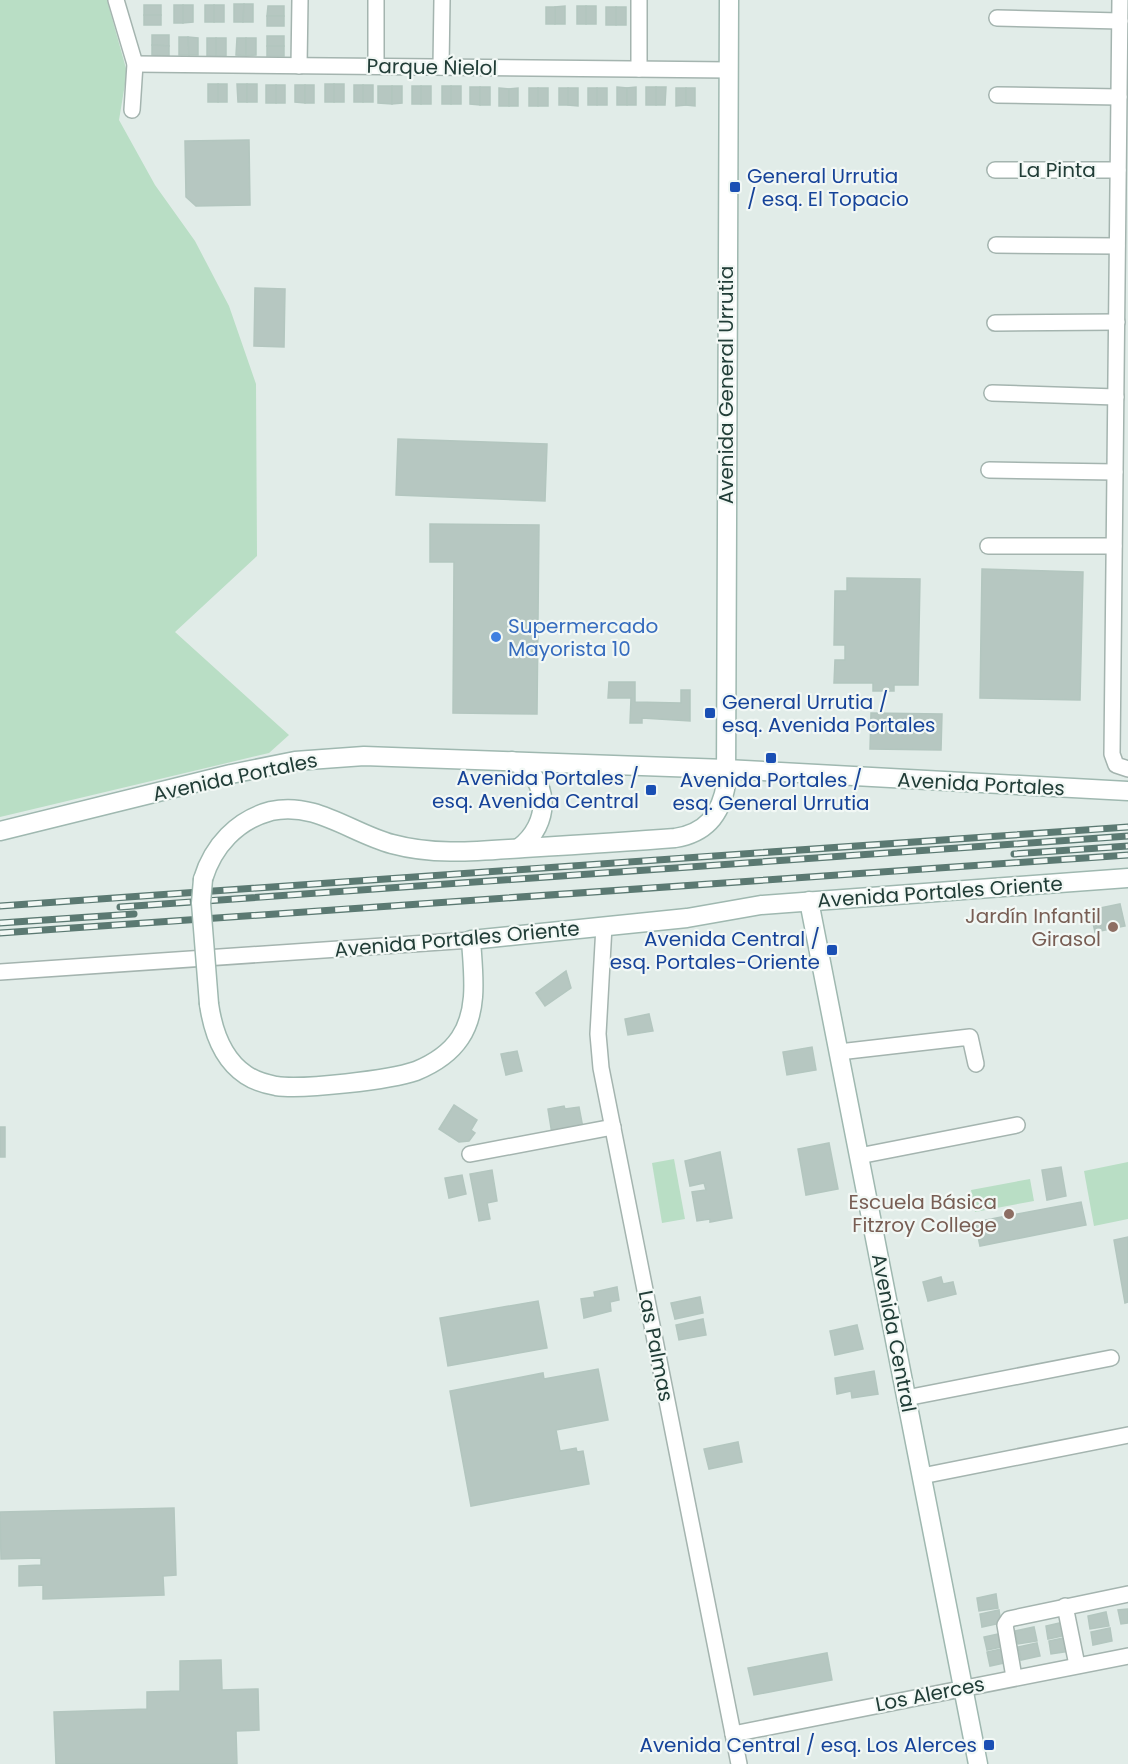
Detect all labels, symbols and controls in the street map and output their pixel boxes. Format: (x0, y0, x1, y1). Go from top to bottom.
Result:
street label: Parque Ńielol (366, 52, 498, 82)
street label: La Pinta (1018, 156, 1096, 184)
place label: General Urrutia / esq. El Topacio (747, 162, 909, 213)
marker: General Urrutia / esq. El Topacio (728, 180, 742, 194)
street label: Avenida General Urrutia (712, 266, 740, 504)
place label: Supermercado Mayorista 10 (508, 612, 658, 663)
marker: Supermercado Mayorista 10 (489, 630, 503, 644)
place label: General Urrutia / esq. Avenida Portales (722, 688, 936, 739)
marker: General Urrutia / esq. Avenida Portales (703, 706, 717, 720)
street label: Avenida Portales (150, 746, 320, 808)
marker: Avenida Portales / esq. General Urrutia (764, 751, 778, 765)
place label: Avenida Portales / esq. Avenida Central (432, 764, 639, 815)
place label: Avenida Portales / esq. General Urrutia (672, 766, 870, 817)
street label: Avenida Portales (897, 766, 1065, 802)
marker: Avenida Portales / esq. Avenida Central (644, 783, 658, 797)
street label: Avenida Portales Oriente (816, 869, 1064, 915)
place label: Jardín Infantil Girasol (965, 902, 1101, 953)
street label: Avenida Portales Oriente (333, 914, 581, 964)
marker: Jardín Infantil Girasol (1106, 920, 1120, 934)
place label: Avenida Central / esq. Portales-Oriente (610, 925, 820, 976)
marker: Avenida Central / esq. Portales-Oriente (825, 943, 839, 957)
place label: Escuela Básica Fitzroy College (848, 1188, 997, 1239)
marker: Escuela Básica Fitzroy College (1002, 1207, 1016, 1221)
street label: Avenida Central (865, 1251, 923, 1415)
street label: Las Palmas (632, 1288, 680, 1404)
street label: Los Alerces (873, 1670, 987, 1718)
place label: Avenida Central / esq. Los Alerces (639, 1731, 977, 1759)
marker: Avenida Central / esq. Los Alerces (982, 1738, 996, 1752)

